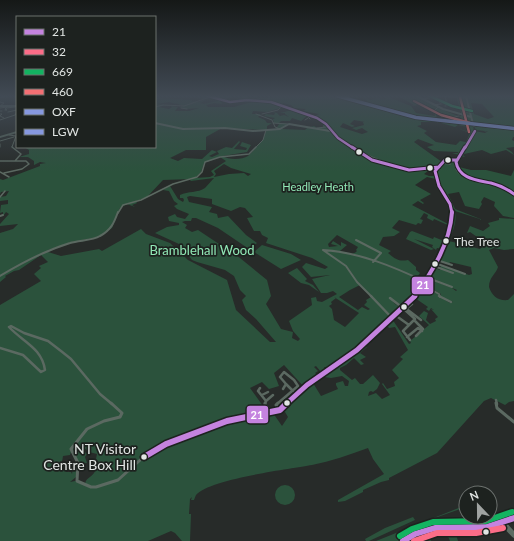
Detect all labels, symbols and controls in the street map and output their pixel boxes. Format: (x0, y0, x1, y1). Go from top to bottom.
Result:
legend (16, 16, 156, 148)
text: 21 (52, 24, 66, 39)
text: 32 (52, 44, 66, 59)
text: 669 (52, 64, 73, 79)
text: 460 (52, 84, 73, 99)
text: OXF (52, 104, 76, 119)
text: LGW (52, 124, 79, 139)
unlabelled marker (354, 147, 364, 157)
unlabelled marker (443, 155, 453, 165)
unlabelled marker (425, 163, 435, 173)
park label: Headley Heath (282, 180, 354, 193)
place label: The Tree (454, 234, 499, 249)
marker: The Tree (441, 236, 451, 246)
park label: Bramblehall Wood (149, 242, 255, 258)
unlabelled marker (430, 259, 440, 269)
line badge: 21 (411, 276, 434, 295)
text: 21 (417, 278, 429, 291)
unlabelled marker (399, 302, 409, 312)
unlabelled marker (282, 398, 292, 408)
line badge: 21 (246, 405, 269, 424)
text: 21 (251, 408, 263, 421)
place label: NT Visitor Centre Box Hill (43, 440, 136, 473)
marker: NT Visitor Centre Box Hill (139, 452, 149, 462)
north arrow (458, 485, 498, 525)
text: N (468, 488, 480, 503)
unlabelled marker (481, 527, 491, 537)

